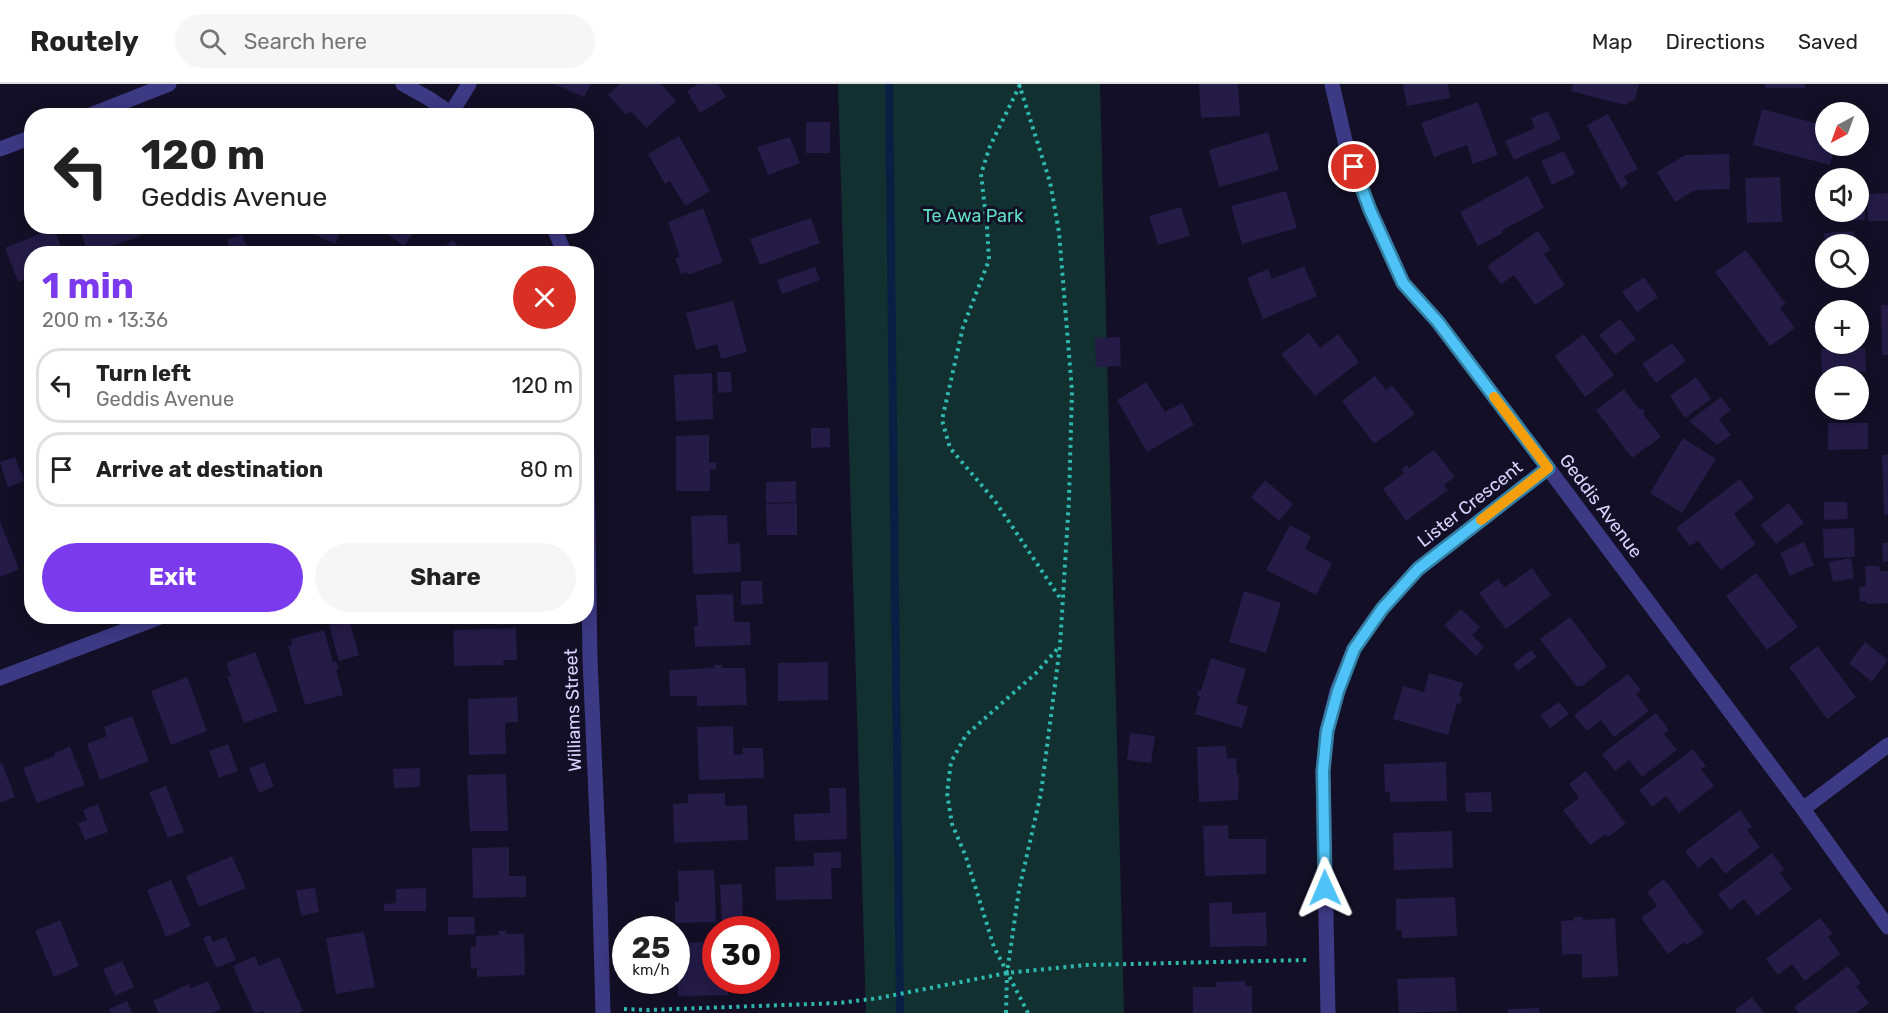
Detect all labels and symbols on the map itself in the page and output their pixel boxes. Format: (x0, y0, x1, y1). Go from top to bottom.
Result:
north arrow (1815, 102, 1869, 156)
pin (1328, 141, 1379, 192)
park label: Te Awa Park (923, 205, 1024, 227)
street label: Geddis Avenue (1555, 450, 1647, 562)
street label: Lister Crescent (1413, 456, 1527, 552)
street label: Williams Street (560, 648, 586, 772)
position arrow (1293, 856, 1357, 920)
speed limit sign: 30 (702, 916, 780, 994)

